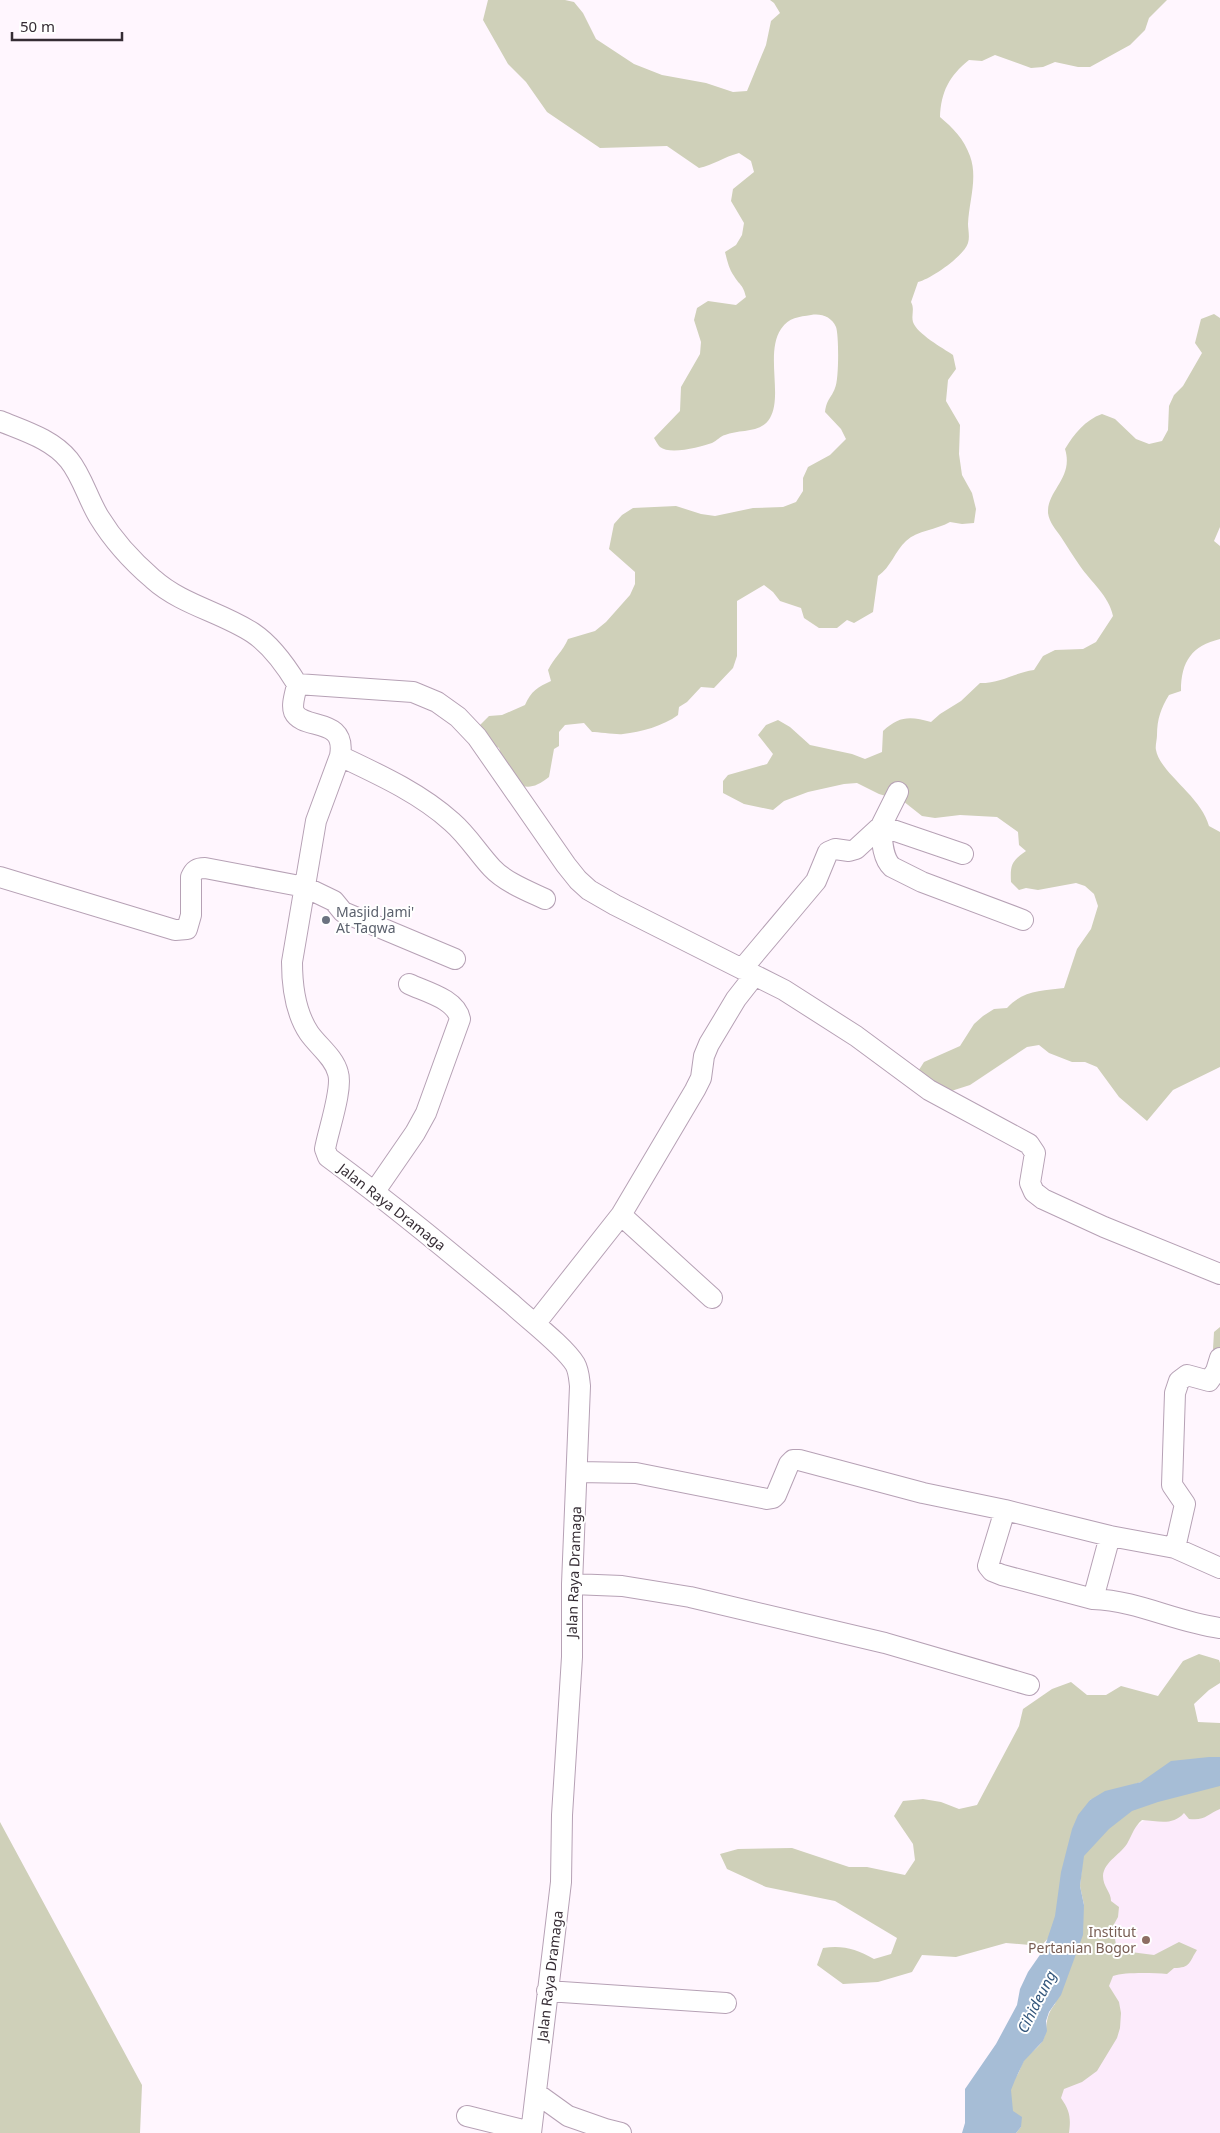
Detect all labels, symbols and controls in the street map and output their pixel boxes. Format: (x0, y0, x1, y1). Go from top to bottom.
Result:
scale bar (12, 10, 122, 42)
text: 50 m (20, 16, 55, 36)
place label: Masjid Jami' At Taqwa (336, 902, 414, 937)
marker: Masjid Jami' At Taqwa (320, 914, 332, 926)
street label: Jalan Raya Dramaga (333, 1157, 450, 1255)
street label: Jalan Raya Dramaga (562, 1506, 585, 1640)
street label: Jalan Raya Dramaga (532, 1909, 567, 2044)
place label: Institut Pertanian Bogor (1028, 1922, 1136, 1957)
marker: Institut Pertanian Bogor (1140, 1934, 1152, 1946)
water label: Cihideung (1012, 1967, 1060, 2036)

